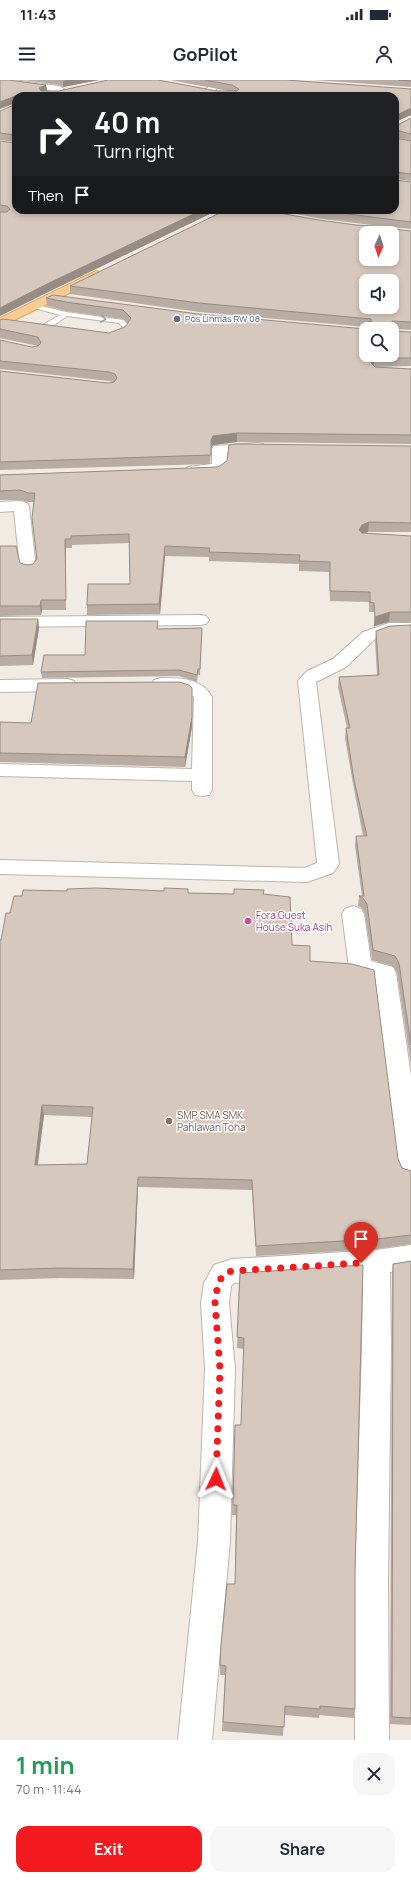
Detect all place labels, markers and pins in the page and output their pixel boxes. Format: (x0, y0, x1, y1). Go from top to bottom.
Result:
place label: Pos Linmas RW 08 (185, 312, 260, 325)
marker: Pos Linmas RW 08 (172, 314, 182, 324)
place label: Fora Guest House Suka Asih (256, 908, 332, 934)
marker: Fora Guest House Suka Asih (243, 916, 253, 926)
place label: SMP SMA SMK Pahlawan Toha (177, 1108, 245, 1134)
marker: SMP SMA SMK Pahlawan Toha (164, 1116, 174, 1126)
pin (344, 1222, 378, 1263)

